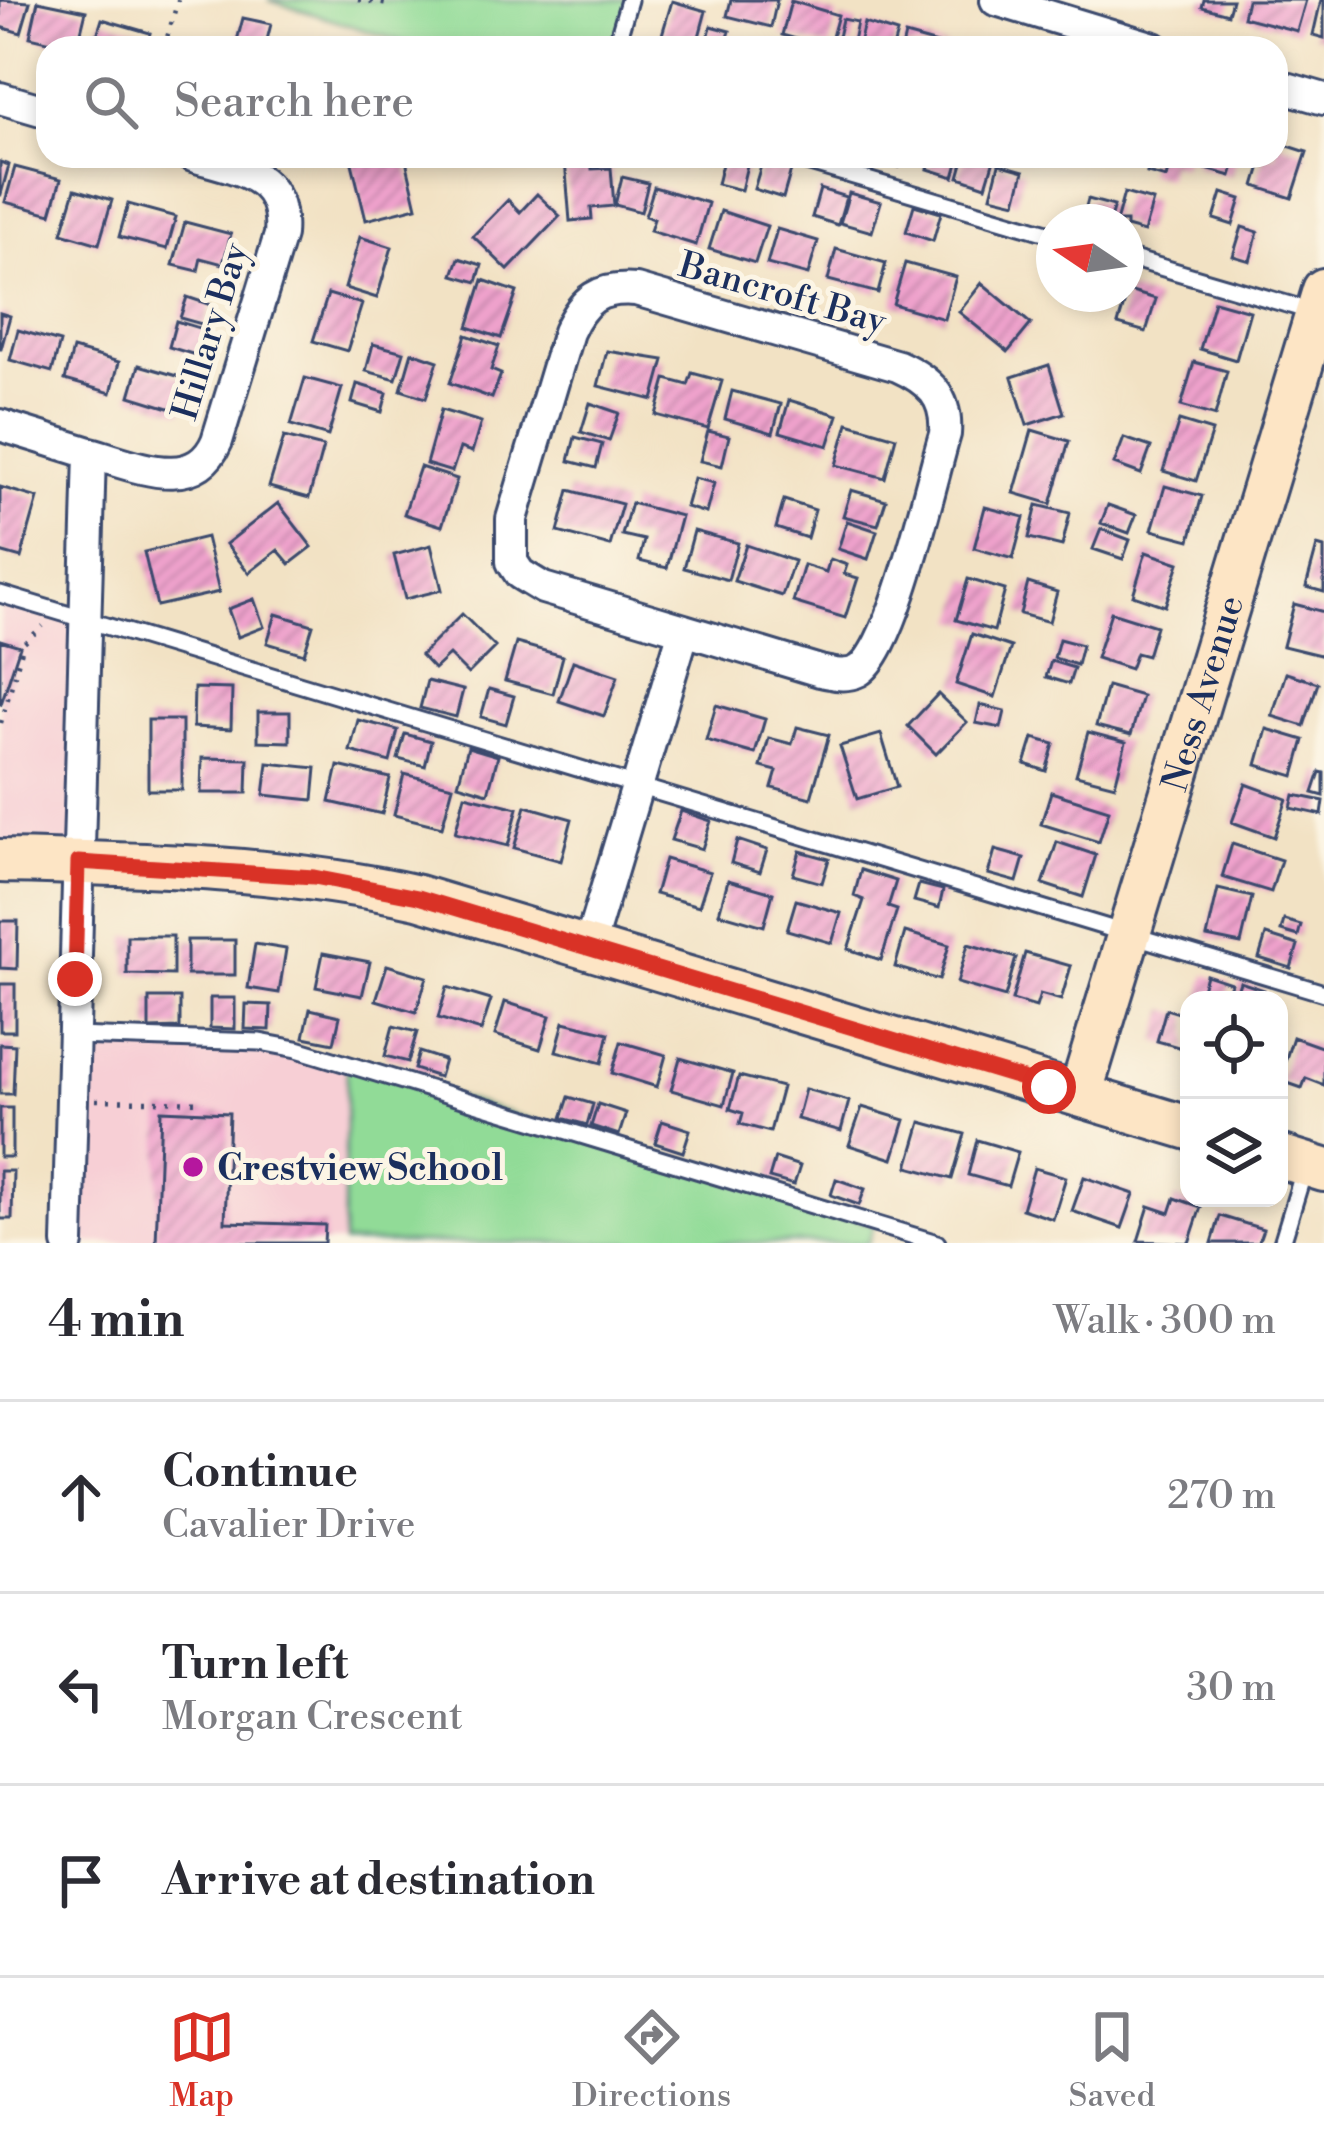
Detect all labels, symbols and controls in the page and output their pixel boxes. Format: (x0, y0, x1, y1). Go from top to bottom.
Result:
search box (36, 36, 1288, 168)
icon: search (78, 69, 144, 135)
text: Search here (174, 74, 414, 131)
north arrow (1036, 204, 1144, 312)
street label: Hillary Bay (163, 237, 260, 426)
street label: Bancroft Bay (673, 243, 891, 346)
street label: Ness Avenue (1153, 590, 1255, 797)
route end (48, 952, 102, 1006)
map controls (1180, 991, 1288, 1207)
button: locate (1180, 991, 1288, 1099)
route start (1022, 1060, 1076, 1114)
button: layers (1180, 1099, 1288, 1207)
place label: Crestview School (217, 1147, 503, 1192)
marker: Crestview School (180, 1154, 206, 1180)
text: 4 min (48, 1289, 184, 1353)
text: Walk · 300 m (1054, 1297, 1276, 1346)
text: Continue (162, 1444, 358, 1501)
icon: ahead (48, 1464, 114, 1530)
text: 270 m (1167, 1472, 1276, 1521)
text: Cavalier Drive (162, 1501, 416, 1550)
text: Turn left (162, 1636, 348, 1693)
icon: left (48, 1656, 114, 1722)
text: 30 m (1186, 1664, 1276, 1713)
text: Morgan Crescent (162, 1693, 463, 1742)
icon: arrive (48, 1848, 114, 1914)
text: Arrive at destination (162, 1852, 595, 1909)
tab: Map (169, 2004, 235, 2117)
tab: Directions (572, 2004, 731, 2117)
tab: Saved (1069, 2004, 1155, 2117)

